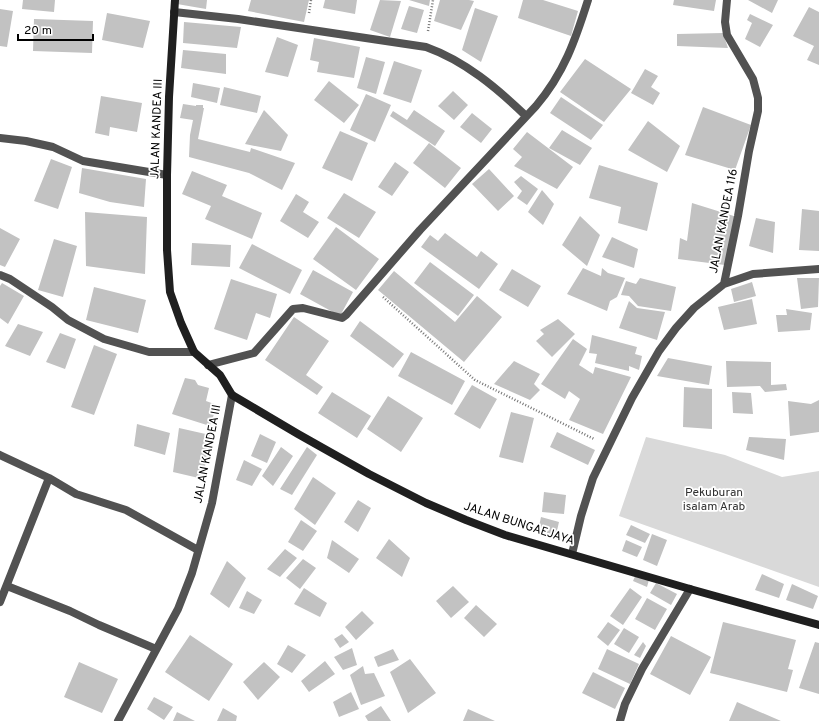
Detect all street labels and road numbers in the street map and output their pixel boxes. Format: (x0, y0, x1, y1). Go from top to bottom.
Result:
street label: JALAN KANDEA III (147, 79, 167, 179)
street label: JALAN KANDEA 116 (706, 167, 742, 275)
street label: JALAN KANDEA III (191, 403, 225, 505)
street label: JALAN BUNGAEJAYA (462, 499, 576, 549)

